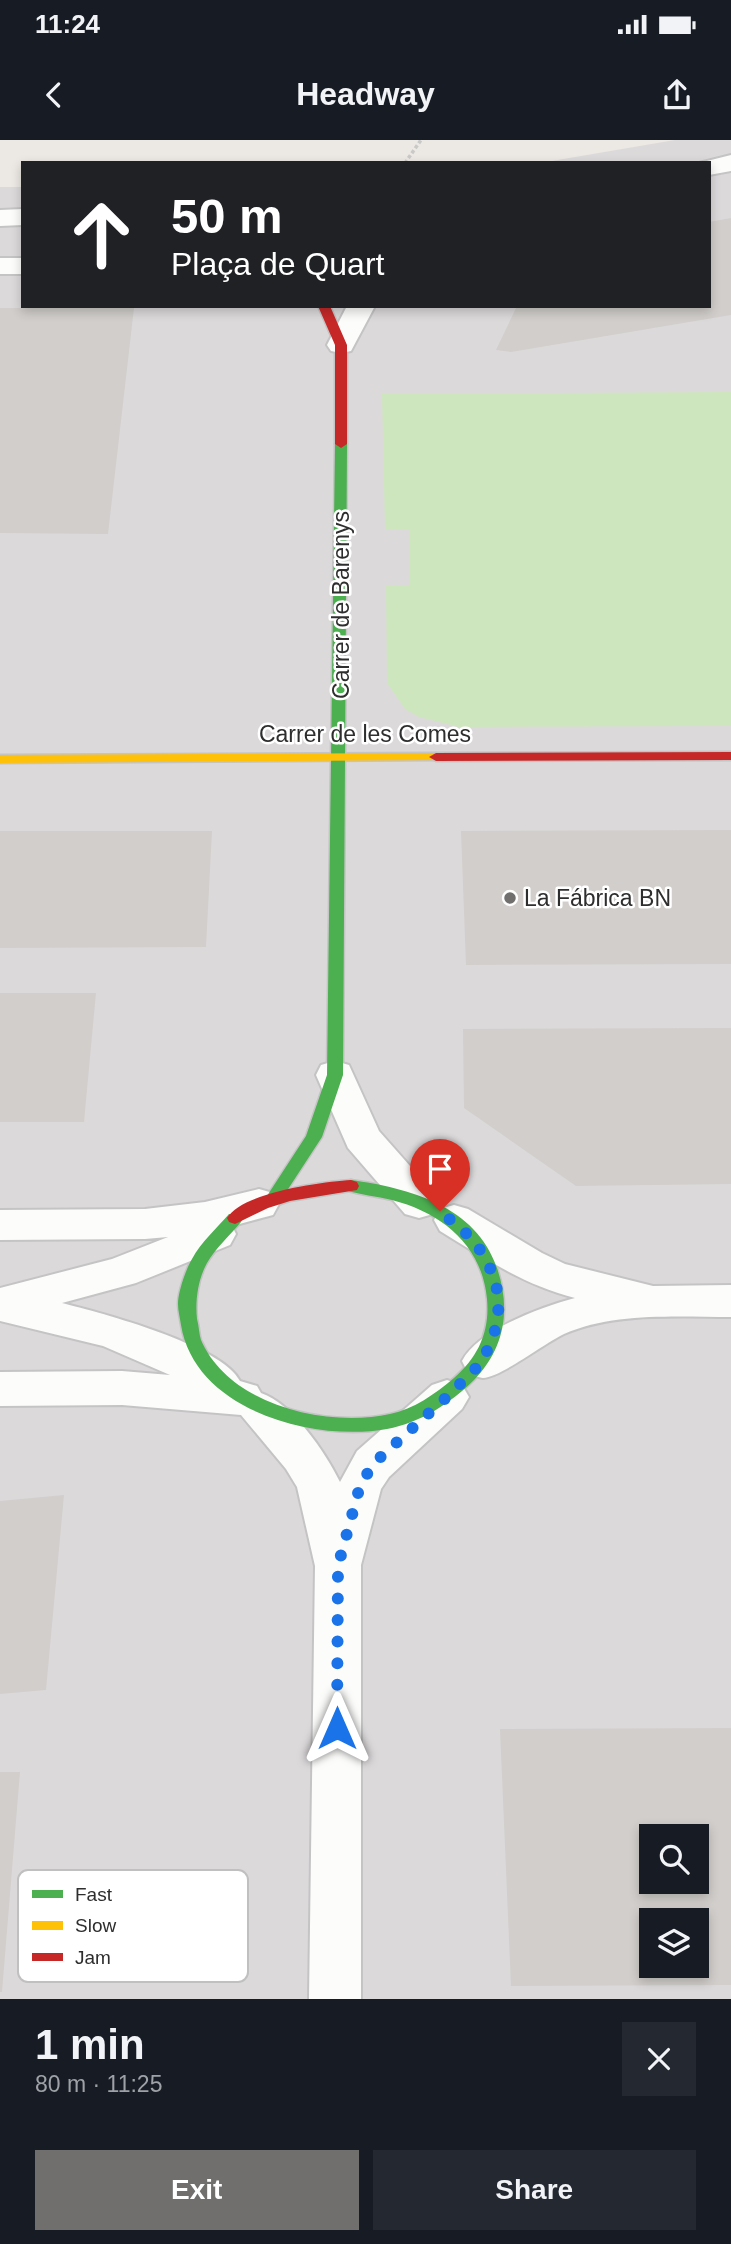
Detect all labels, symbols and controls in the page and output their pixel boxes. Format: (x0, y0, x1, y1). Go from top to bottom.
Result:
text: 11:24 (35, 9, 100, 39)
icon: back (35, 76, 73, 114)
text: Headway (296, 76, 435, 112)
icon: share (658, 76, 696, 114)
icon: ahead (56, 189, 147, 280)
text: 50 m (171, 189, 283, 243)
text: Plaça de Quart (171, 246, 384, 282)
street label: Carrer de Barenys (328, 511, 354, 699)
street label: Carrer de les Comes (259, 721, 471, 747)
place label: La Fábrica BN (524, 885, 671, 911)
marker: La Fábrica BN (502, 890, 518, 906)
pin (410, 1139, 470, 1211)
icon: arrive (421, 1150, 459, 1188)
position arrow (300, 1691, 374, 1765)
map controls (639, 1824, 709, 1978)
button: search (639, 1824, 709, 1894)
legend (18, 1870, 248, 1982)
text: Fast (75, 1884, 113, 1905)
button: layers (639, 1908, 709, 1978)
text: Slow (75, 1915, 116, 1936)
text: Jam (75, 1947, 111, 1968)
text: 1 min (35, 2021, 145, 2068)
button: close (622, 2022, 696, 2096)
text: 80 m · 11:25 (35, 2071, 162, 2097)
button: Exit (35, 2150, 359, 2230)
button: Share (373, 2150, 696, 2230)

